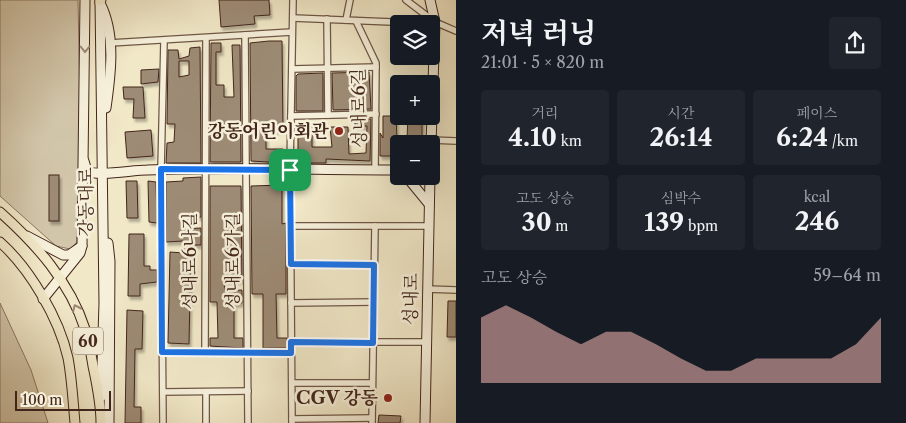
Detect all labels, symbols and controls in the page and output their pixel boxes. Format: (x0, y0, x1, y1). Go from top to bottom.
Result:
map controls (390, 15, 440, 185)
button: layers (390, 15, 440, 65)
text: 저녁 러닝 (481, 16, 596, 50)
button: share (829, 17, 881, 69)
one-way arrow (80, 45, 90, 53)
text: 21:01 · 5 × 820 m (481, 52, 604, 72)
street label: 성내로6길 (347, 68, 371, 148)
button: + (390, 75, 440, 125)
text: 거리 (531, 104, 559, 122)
text: 시간 (667, 104, 695, 122)
text: 페이스 (797, 104, 837, 122)
place label: 강동어린이회관 (207, 120, 330, 142)
text: 4.10 (508, 122, 557, 153)
text: 26:14 (649, 122, 713, 153)
text: 6:24 (776, 122, 828, 153)
marker: 강동어린이회관 (333, 125, 345, 137)
text: km (557, 132, 582, 150)
text: /km (828, 132, 858, 150)
button: − (390, 135, 440, 185)
pin (269, 149, 311, 191)
icon: arrive (276, 156, 304, 184)
street label: 강동대로 (75, 167, 97, 237)
text: kcal (804, 188, 830, 206)
text: 고도 상승 (516, 189, 574, 207)
text: 심박수 (661, 189, 701, 207)
text: 246 (795, 206, 839, 237)
text: 30 (522, 207, 552, 238)
text: 139 (644, 207, 684, 238)
street label: 성내로6나길 (179, 212, 201, 310)
street label: 성내로6가길 (222, 212, 244, 310)
text: m (552, 217, 568, 235)
text: bpm (684, 217, 718, 235)
text: 59–64 m (813, 265, 881, 285)
text: 고도 상승 (481, 267, 547, 287)
street label: 성내로 (400, 273, 422, 325)
one-way arrow (72, 304, 83, 313)
road number: 60 (73, 328, 103, 354)
place label: CGV 강동 (296, 387, 379, 409)
scale bar (15, 388, 111, 411)
text: 100 m (22, 391, 62, 409)
marker: CGV 강동 (382, 392, 394, 404)

